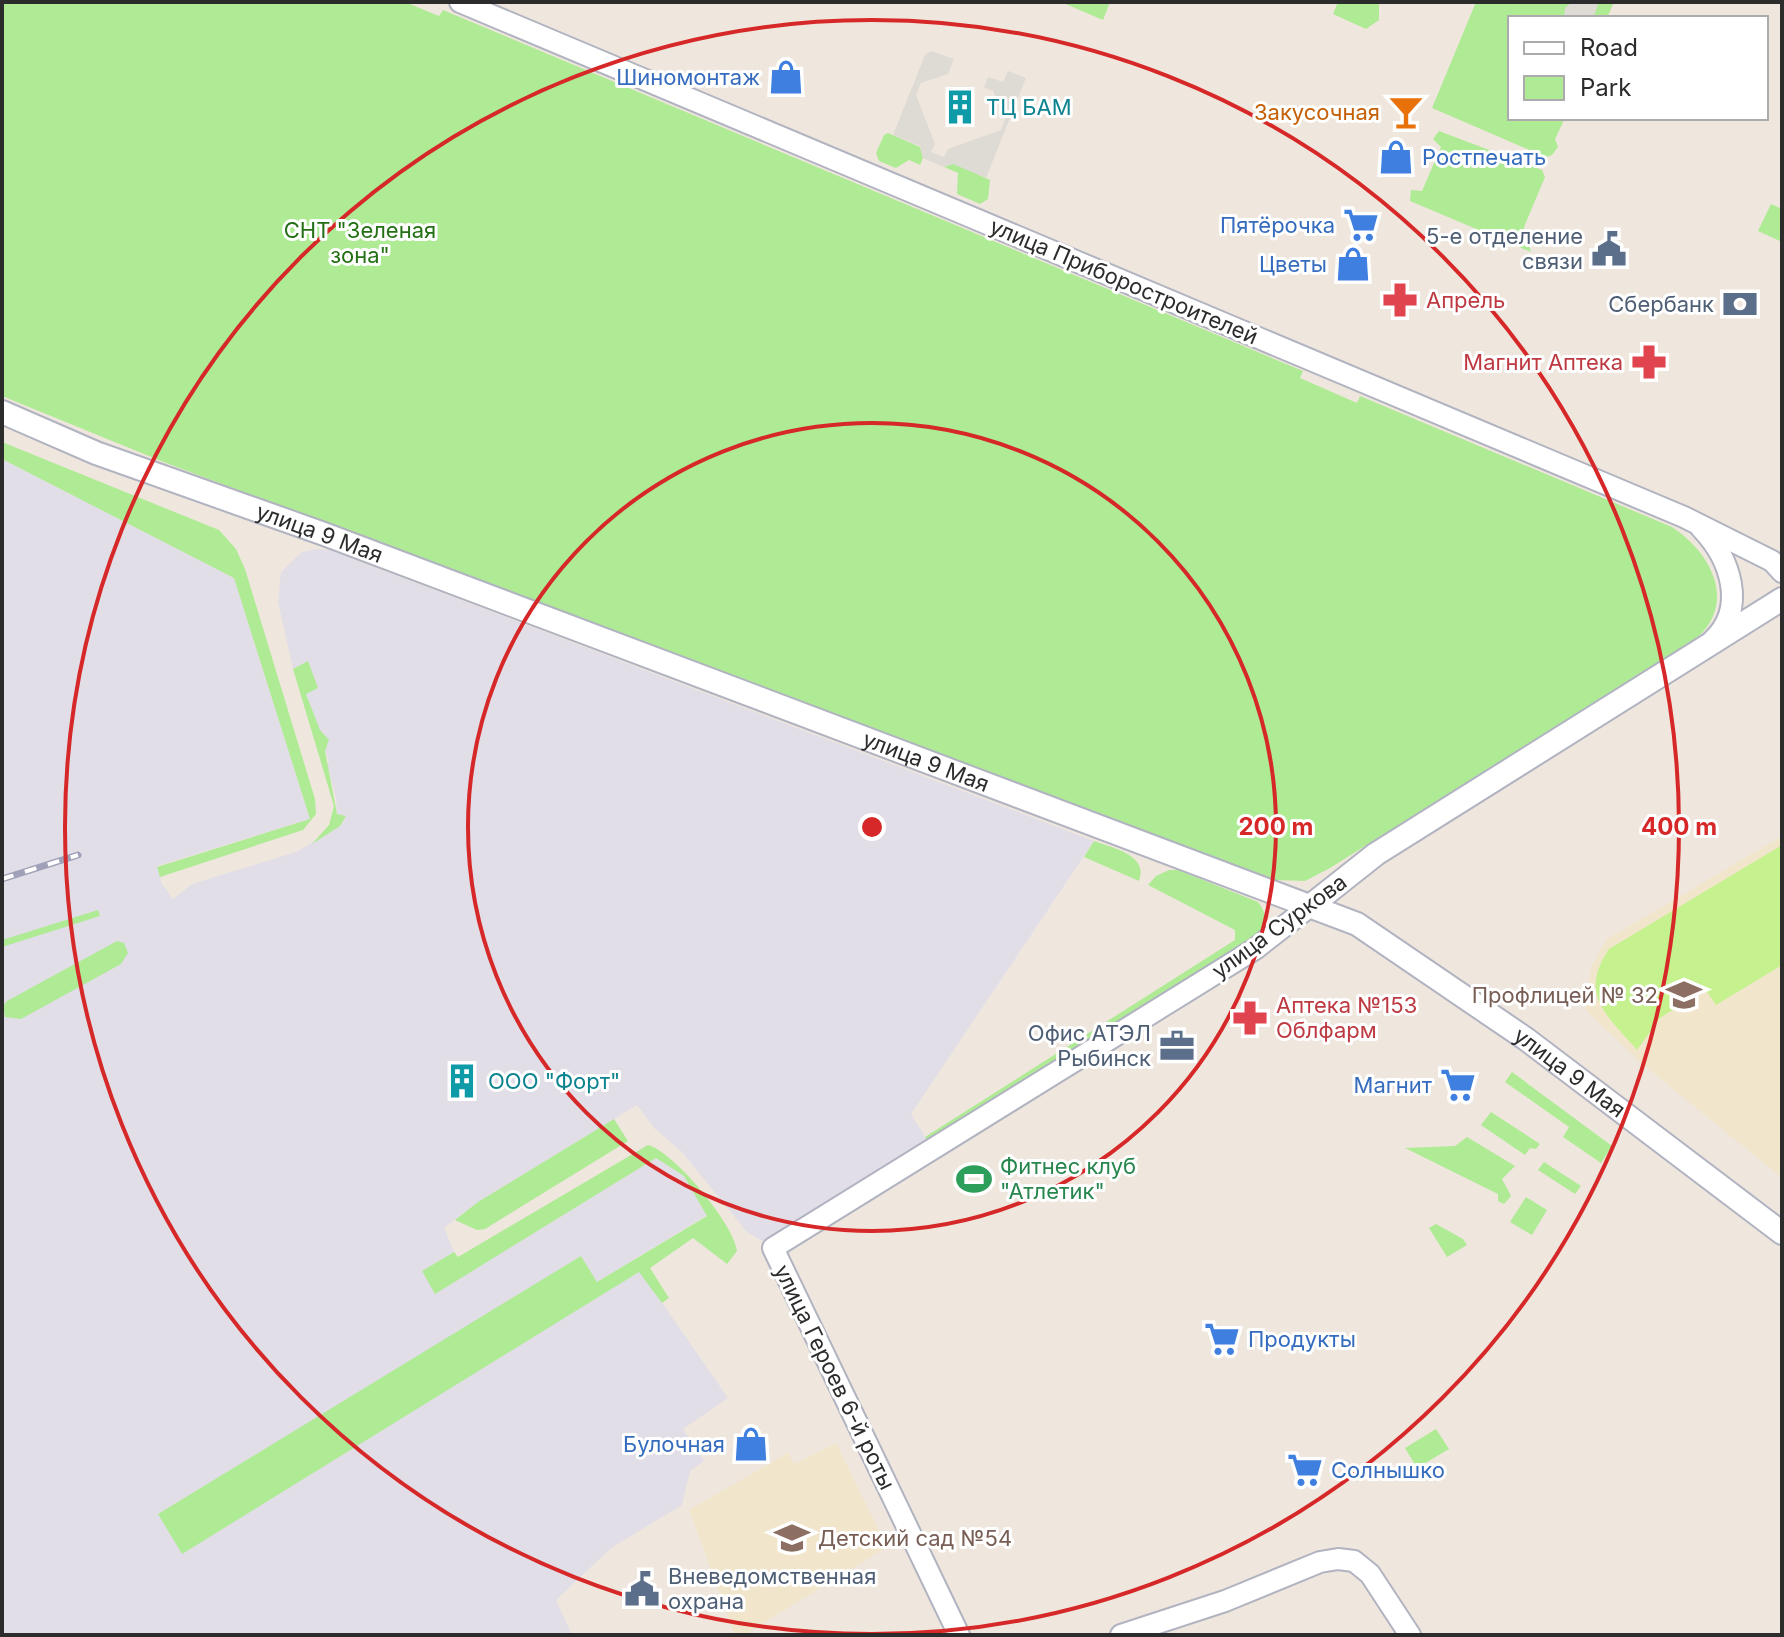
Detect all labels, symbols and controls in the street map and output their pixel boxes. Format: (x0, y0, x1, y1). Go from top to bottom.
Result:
legend (1508, 16, 1768, 120)
text: Road (1580, 33, 1638, 62)
shop icon: Шиномонтаж (767, 58, 805, 96)
place label: Шиномонтаж (616, 64, 760, 90)
text: Park (1580, 73, 1631, 102)
building icon: ТЦ БАМ (941, 88, 979, 126)
bar icon: Закусочная (1387, 93, 1425, 131)
place label: ТЦ БАМ (986, 94, 1072, 120)
place label: Закусочная (1254, 99, 1380, 125)
shop icon: Ростпечать (1377, 138, 1415, 176)
place label: Ростпечать (1422, 144, 1546, 170)
supermarket icon: Пятёрочка (1342, 206, 1380, 244)
place label: Пятёрочка (1220, 212, 1335, 238)
street label: улица Приборостроителей (986, 213, 1262, 349)
park label: СНТ "Зеленая зона" (284, 217, 436, 268)
place label: 5-е отделение связи (1426, 223, 1583, 274)
public building icon: 5-е отделение связи (1590, 230, 1628, 268)
shop icon: Цветы (1334, 245, 1372, 283)
place label: Цветы (1259, 251, 1327, 277)
pharmacy icon: Апрель (1381, 281, 1419, 319)
bank icon: Сбербанк (1721, 285, 1759, 323)
place label: Апрель (1426, 287, 1505, 313)
place label: Сбербанк (1608, 291, 1714, 317)
pharmacy icon: Магнит Аптека (1630, 343, 1668, 381)
place label: Магнит Аптека (1463, 349, 1623, 375)
street label: улица 9 Мая (253, 498, 387, 568)
street label: улица 9 Мая (859, 726, 993, 797)
text: 200 m (1238, 812, 1314, 841)
text: 400 m (1641, 812, 1717, 841)
centre of rings (858, 813, 886, 841)
street label: улица Суркова (1207, 868, 1351, 984)
school or university icon: Профлицей № 32 (1665, 976, 1703, 1014)
place label: Профлицей № 32 (1472, 982, 1658, 1008)
place label: Аптека №153 Облфарм (1276, 992, 1417, 1043)
pharmacy icon: Аптека №153 Облфарм (1231, 999, 1269, 1037)
place label: Офис АТЭЛ Рыбинск (1028, 1020, 1151, 1071)
street label: улица 9 Мая (1509, 1022, 1631, 1123)
office icon: Офис АТЭЛ Рыбинск (1158, 1027, 1196, 1065)
building icon: ООО "Форт" (443, 1062, 481, 1100)
supermarket icon: Магнит (1439, 1066, 1477, 1104)
place label: ООО "Форт" (488, 1068, 620, 1094)
place label: Магнит (1354, 1072, 1433, 1098)
place label: Фитнес клуб "Атлетик" (1000, 1153, 1136, 1204)
sports icon: Фитнес клуб "Атлетик" (955, 1160, 993, 1198)
street label: улица Героев 6-й роты (769, 1260, 901, 1494)
supermarket icon: Продукты (1203, 1320, 1241, 1358)
place label: Продукты (1248, 1326, 1356, 1352)
shop icon: Булочная (732, 1425, 770, 1463)
place label: Булочная (623, 1431, 725, 1457)
supermarket icon: Солнышко (1286, 1451, 1324, 1489)
place label: Солнышко (1331, 1457, 1445, 1483)
school or university icon: Детский сад №54 (773, 1519, 811, 1557)
place label: Детский сад №54 (818, 1525, 1012, 1551)
place label: Вневедомственная охрана (668, 1563, 876, 1614)
public building icon: Вневедомственная охрана (623, 1570, 661, 1608)

